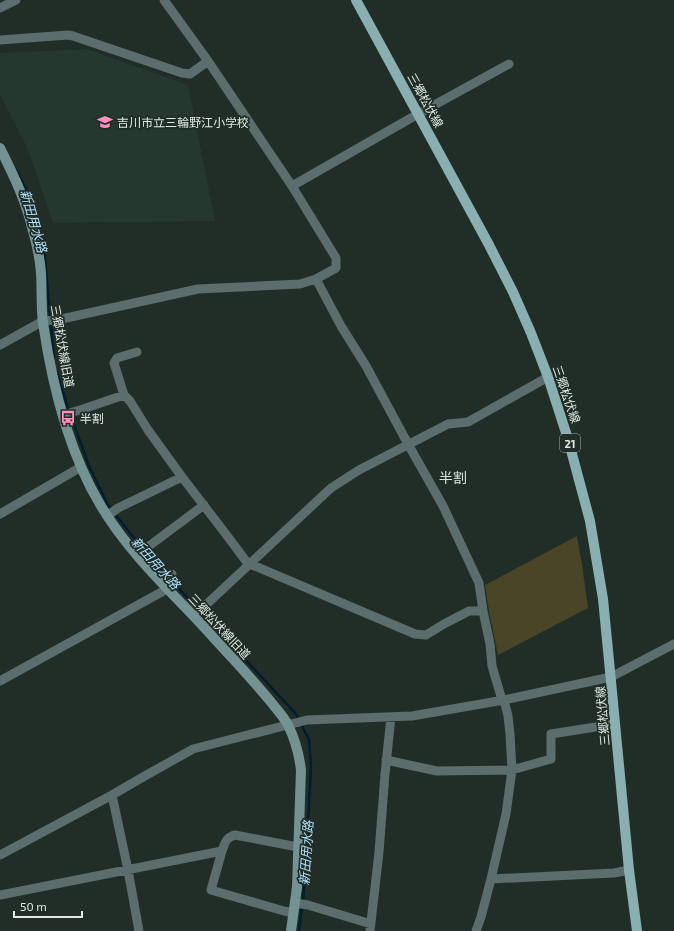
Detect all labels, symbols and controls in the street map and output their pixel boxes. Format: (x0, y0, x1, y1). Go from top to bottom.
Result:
street label: 三郷松伏線 (405, 70, 447, 130)
school or university icon: 吉川市立三輪野江小学校 (96, 113, 114, 131)
place label: 吉川市立三輪野江小学校 (117, 115, 249, 129)
water label: 新田用水路 (17, 188, 51, 255)
street label: 三郷松伏線旧道 (49, 303, 77, 389)
street label: 三郷松伏線 (551, 363, 583, 425)
bus stop icon: 半割 (59, 409, 77, 427)
place label: 半割 (80, 411, 104, 425)
road number: 21 (560, 434, 580, 452)
district label: 半割 (439, 469, 467, 486)
water label: 新田用水路 (128, 533, 184, 593)
street label: 三郷松伏線旧道 (186, 591, 254, 661)
street label: 三郷松伏線 (592, 685, 612, 747)
water label: 新田用水路 (296, 819, 316, 886)
scale bar (14, 893, 82, 919)
text: 50 m (20, 899, 47, 913)

